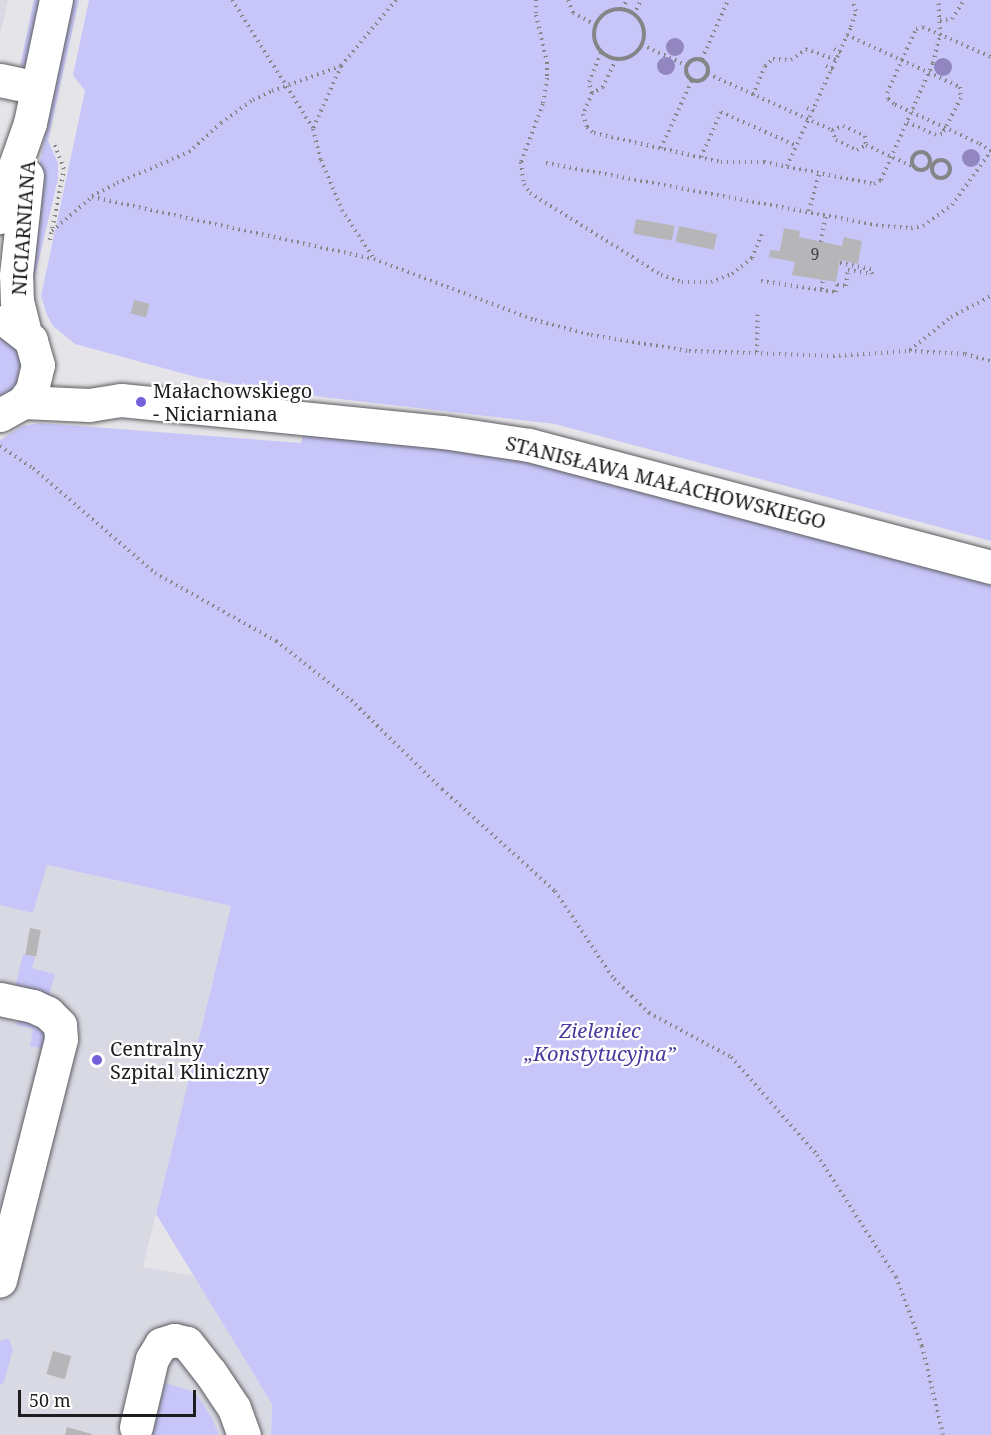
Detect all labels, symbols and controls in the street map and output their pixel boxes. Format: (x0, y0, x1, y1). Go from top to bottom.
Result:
street label: NICIARNIANA (6, 160, 40, 296)
house number: 9 (811, 244, 819, 264)
place label: Małachowskiego - Niciarniana (153, 378, 312, 425)
marker: Małachowskiego - Niciarniana (134, 395, 148, 409)
street label: STANISŁAWA MAŁACHOWSKIEGO (503, 431, 829, 533)
park label: Zieleniec „Konstytucyjna” (524, 1018, 676, 1065)
place label: Centralny Szpital Kliniczny (110, 1036, 269, 1083)
marker: Centralny Szpital Kliniczny (88, 1051, 106, 1069)
scale bar (21, 1378, 200, 1416)
text: 50 m (29, 1388, 71, 1412)

